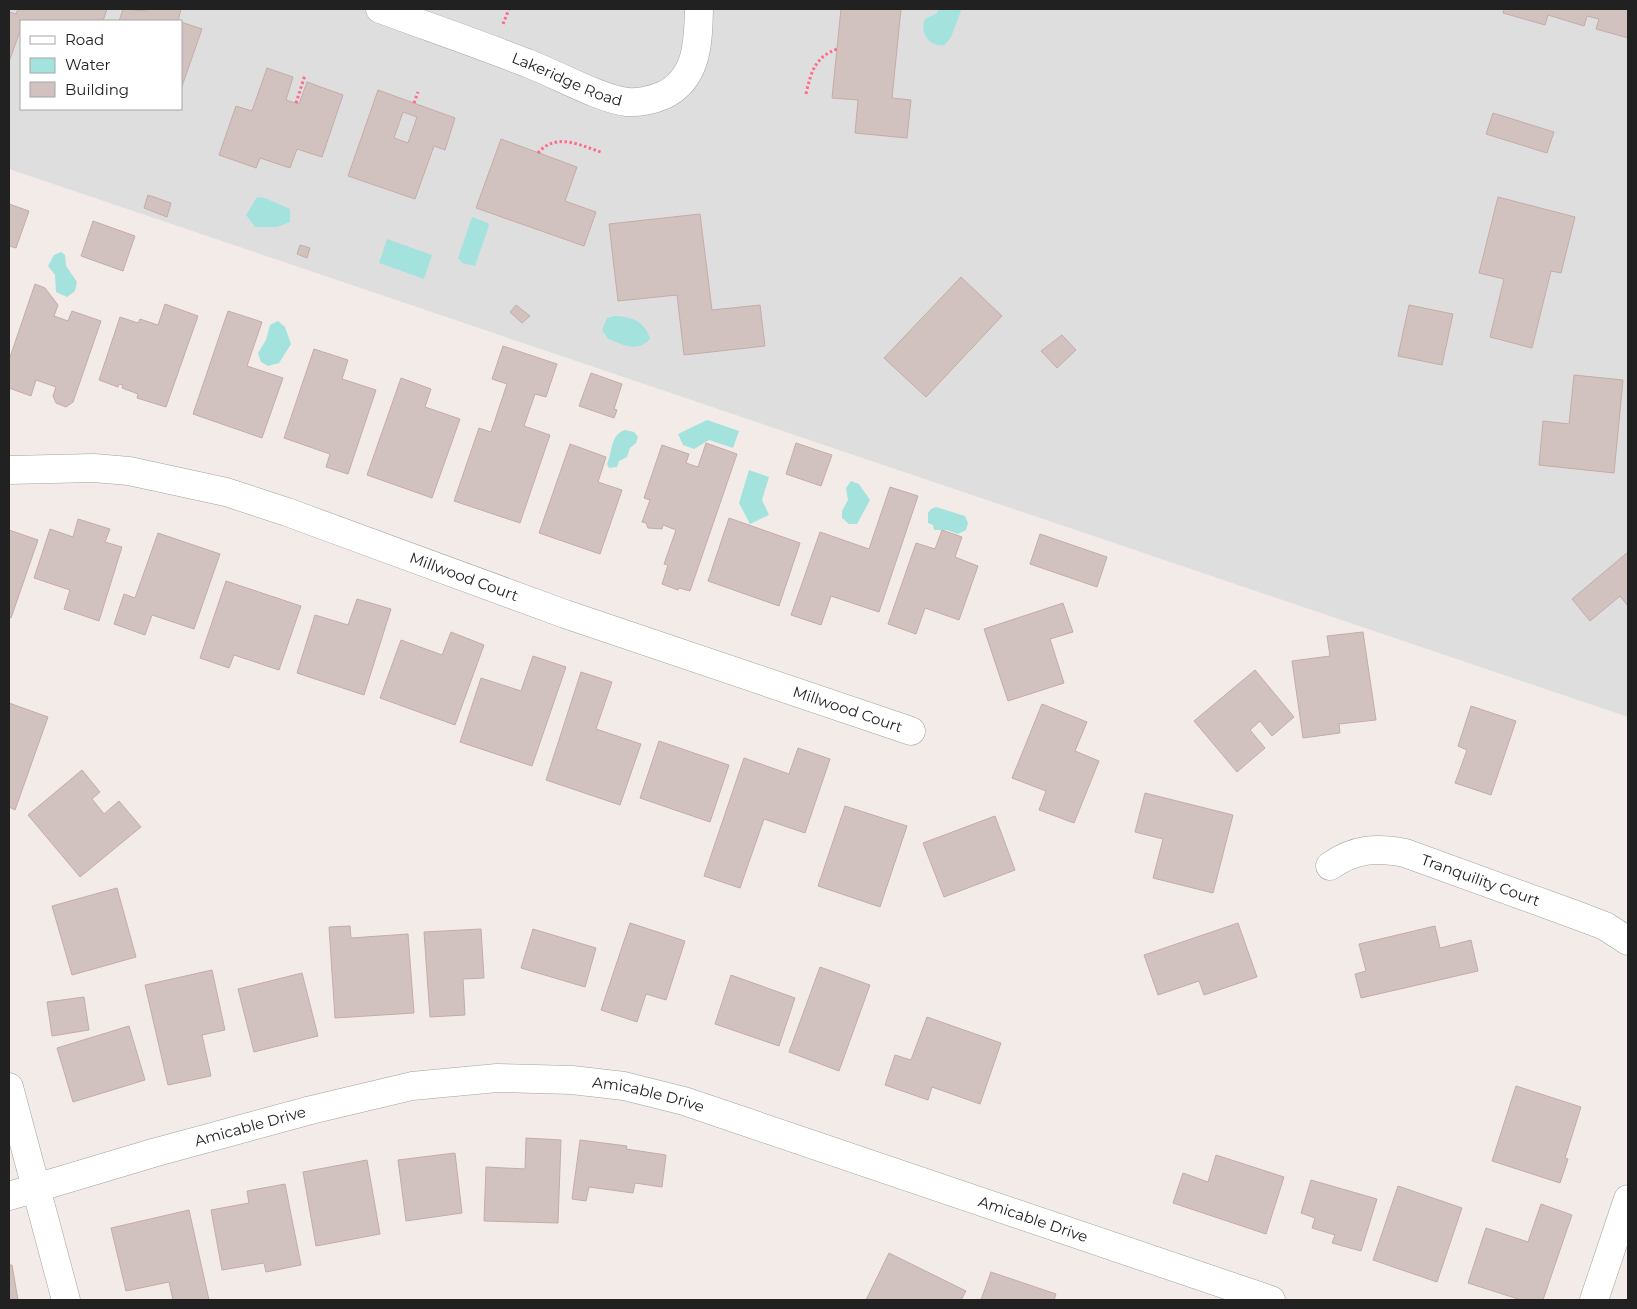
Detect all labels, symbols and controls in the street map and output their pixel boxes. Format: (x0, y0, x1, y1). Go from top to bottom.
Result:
legend (20, 20, 182, 110)
text: Road (65, 30, 104, 49)
street label: Lakeridge Road (509, 48, 624, 110)
text: Water (65, 55, 111, 74)
text: Building (65, 80, 129, 99)
street label: Millwood Court (407, 548, 521, 605)
street label: Millwood Court (790, 682, 905, 736)
street label: Tranquility Court (1419, 850, 1543, 910)
street label: Amicable Drive (591, 1072, 707, 1116)
street label: Amicable Drive (192, 1102, 308, 1150)
street label: Amicable Drive (976, 1191, 1091, 1246)

